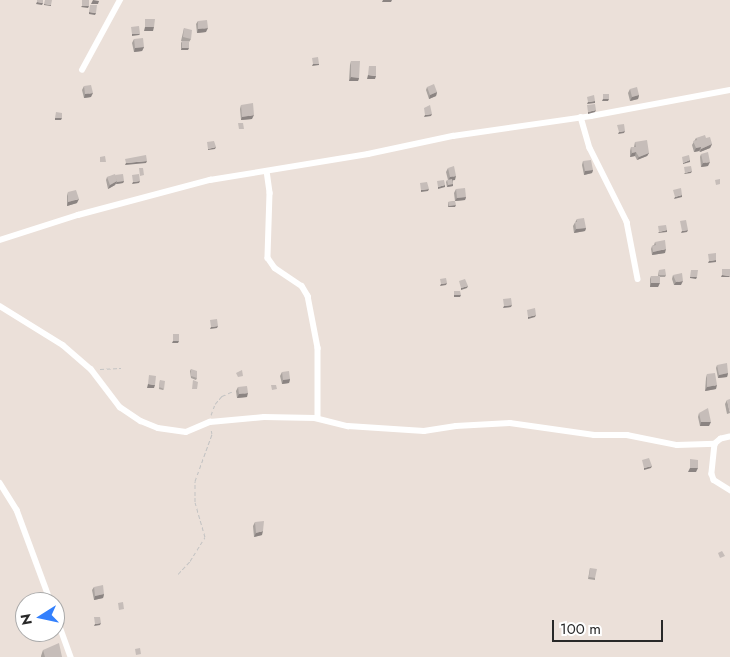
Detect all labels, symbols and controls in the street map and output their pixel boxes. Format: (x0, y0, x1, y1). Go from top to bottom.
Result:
north arrow (15, 592, 65, 642)
scale bar (555, 610, 666, 642)
text: N (15, 612, 37, 627)
text: 100 m (560, 618, 601, 640)

